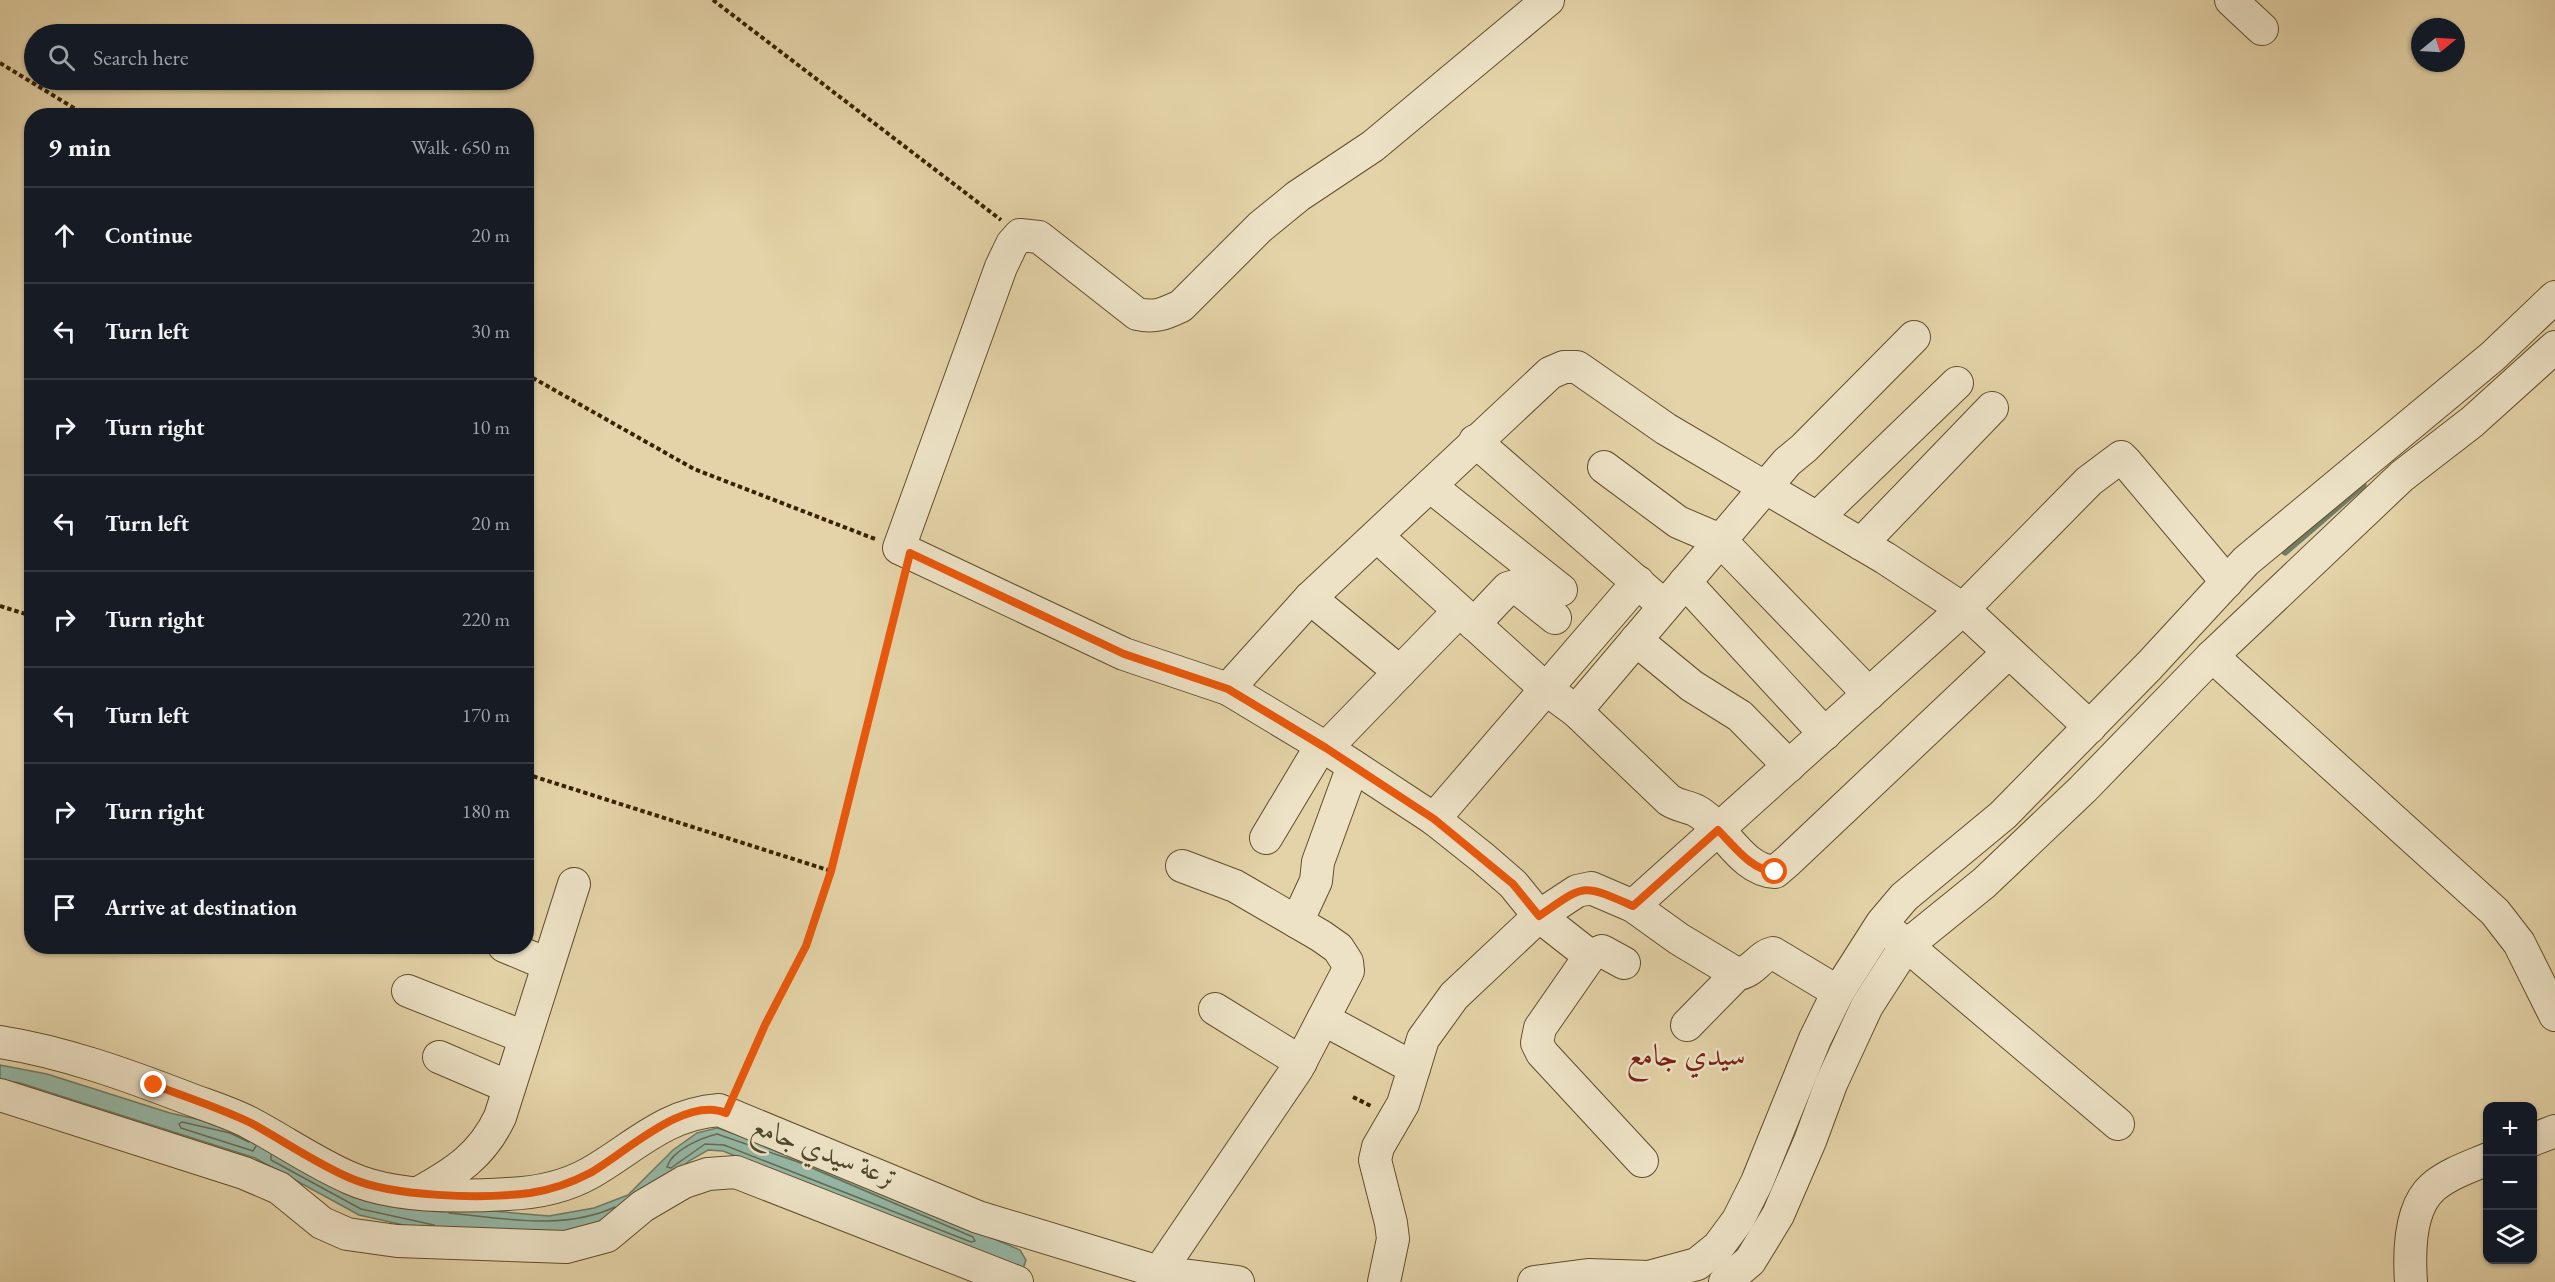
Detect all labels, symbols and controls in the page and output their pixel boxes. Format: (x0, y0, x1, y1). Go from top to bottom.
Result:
north arrow (2411, 18, 2465, 72)
search box (24, 24, 534, 90)
icon: search (45, 41, 78, 74)
text: Search here (93, 43, 188, 72)
text: 9 min (48, 130, 111, 164)
text: Walk · 650 m (411, 134, 510, 160)
icon: ahead (48, 219, 81, 252)
text: Continue (105, 221, 192, 250)
text: 20 m (471, 222, 510, 248)
icon: left (48, 315, 81, 348)
text: Turn left (105, 317, 189, 346)
text: 30 m (471, 318, 510, 344)
icon: right (48, 411, 81, 444)
text: Turn right (105, 413, 204, 442)
text: 10 m (471, 414, 510, 440)
icon: left (48, 507, 81, 540)
text: Turn left (105, 509, 189, 538)
text: 20 m (471, 510, 510, 536)
icon: right (48, 603, 81, 636)
text: Turn right (105, 605, 204, 634)
text: 220 m (462, 606, 510, 632)
icon: left (48, 699, 81, 732)
text: Turn left (105, 701, 189, 730)
text: 170 m (462, 702, 510, 728)
icon: right (48, 795, 81, 828)
text: Turn right (105, 797, 204, 826)
text: 180 m (462, 798, 510, 824)
route start (1761, 858, 1787, 884)
icon: arrive (48, 891, 81, 924)
text: Arrive at destination (105, 893, 297, 922)
district label: سيدي جامع (1627, 1035, 1745, 1082)
route end (140, 1071, 166, 1097)
map controls (2483, 1102, 2537, 1264)
button: + (2483, 1102, 2537, 1156)
water label: ترعة سيدي جامع (744, 1106, 905, 1203)
button: − (2483, 1156, 2537, 1210)
button: layers (2483, 1210, 2537, 1264)

